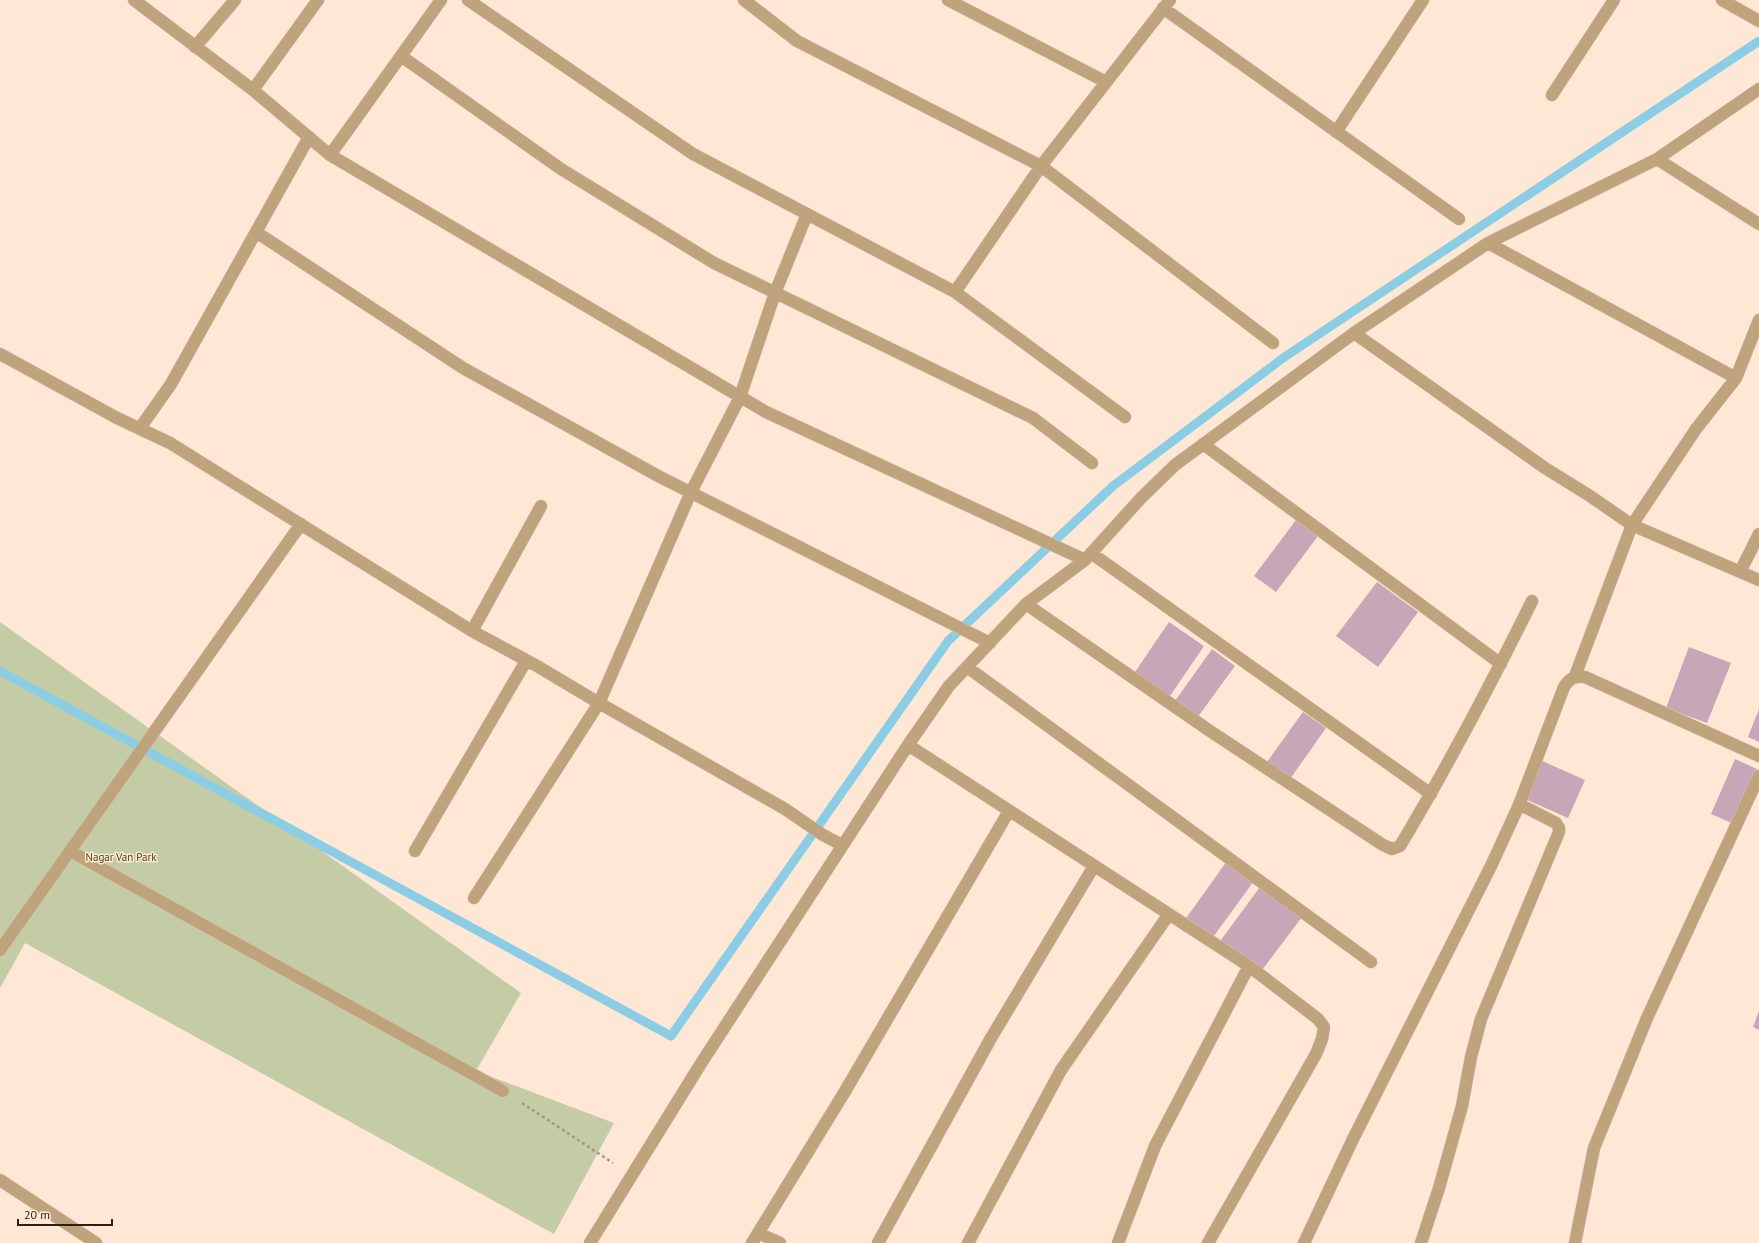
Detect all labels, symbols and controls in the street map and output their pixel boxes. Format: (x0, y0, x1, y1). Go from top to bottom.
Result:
park label: Nagar Van Park (86, 850, 157, 864)
scale bar (18, 1201, 112, 1227)
text: 20 m (24, 1207, 50, 1222)

